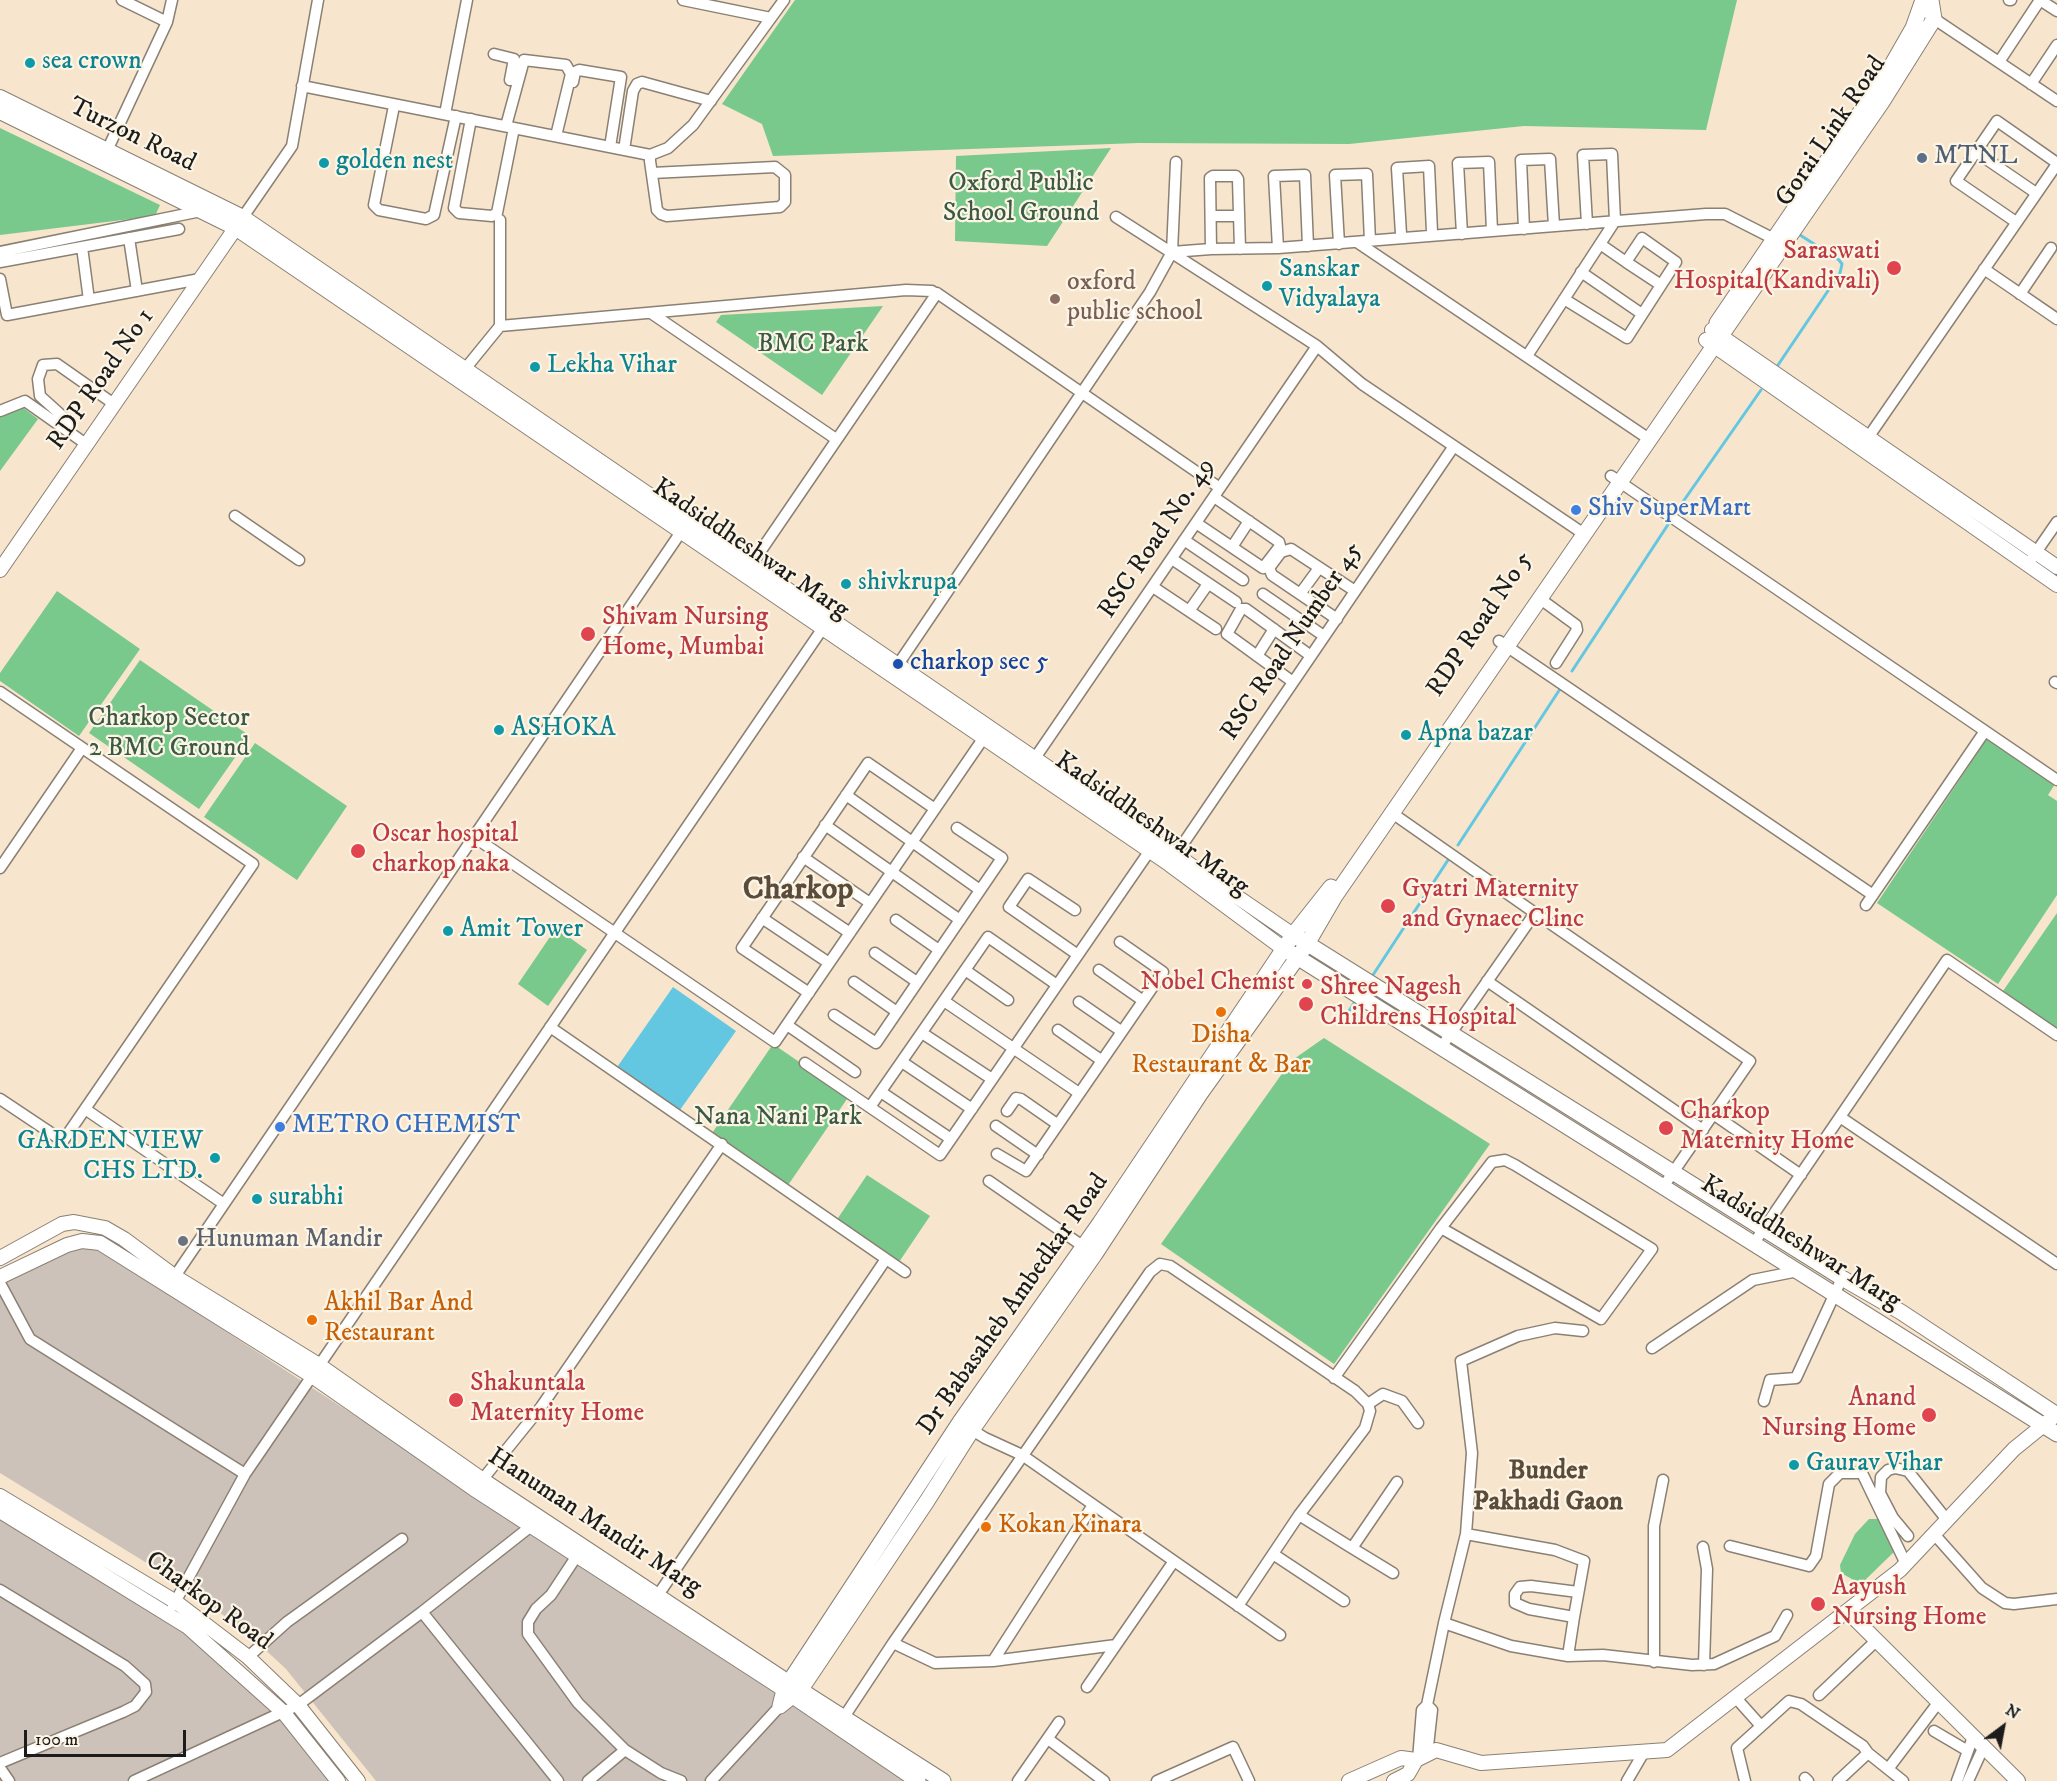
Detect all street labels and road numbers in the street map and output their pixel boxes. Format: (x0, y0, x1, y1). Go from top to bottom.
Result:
street label: Gorai Link Road (1770, 51, 1894, 213)
street label: Turzon Road (64, 92, 200, 180)
street label: RDP Road No 1 (42, 303, 162, 457)
street label: RSC Road No. 49 (1093, 453, 1223, 625)
street label: Kadsiddheshwar Marg (646, 473, 854, 627)
street label: RSC Road Number 45 (1215, 537, 1371, 747)
street label: RDP Road No 5 (1421, 546, 1541, 704)
street label: Kadsiddheshwar Marg (1048, 746, 1254, 904)
street label: Dr Babasaheb Ambedkar Road (912, 1168, 1116, 1442)
street label: Kadsiddheshwar Marg (1694, 1170, 1906, 1318)
street label: Hanuman Mandir Marg (481, 1442, 707, 1604)
street label: Charkop Road (138, 1546, 278, 1658)

